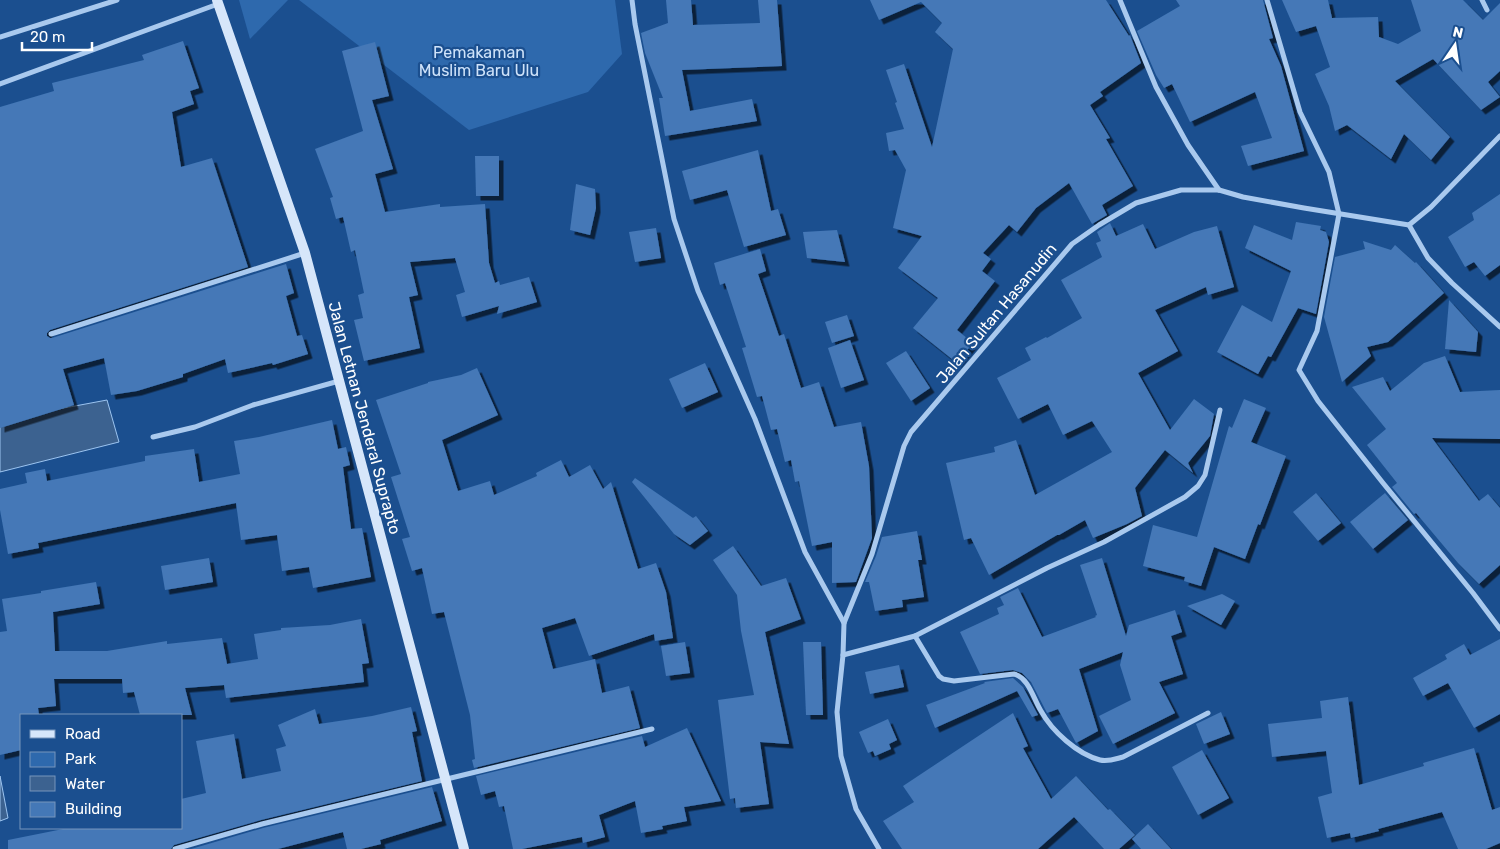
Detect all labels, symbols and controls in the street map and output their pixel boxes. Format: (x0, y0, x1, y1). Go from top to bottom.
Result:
scale bar (22, 20, 92, 52)
north arrow (1430, 20, 1480, 70)
text: N (1451, 23, 1465, 42)
text: 20 m (30, 28, 65, 46)
park label: Pemakaman Muslim Baru Ulu (419, 43, 539, 80)
street label: Jalan Sultan Hasanudin (932, 239, 1061, 387)
street label: Jalan Letnan Jenderal Suprapto (324, 300, 405, 537)
legend (20, 714, 182, 829)
text: Road (65, 725, 101, 743)
text: Park (65, 750, 96, 768)
text: Water (65, 775, 105, 793)
text: Building (65, 800, 122, 818)

